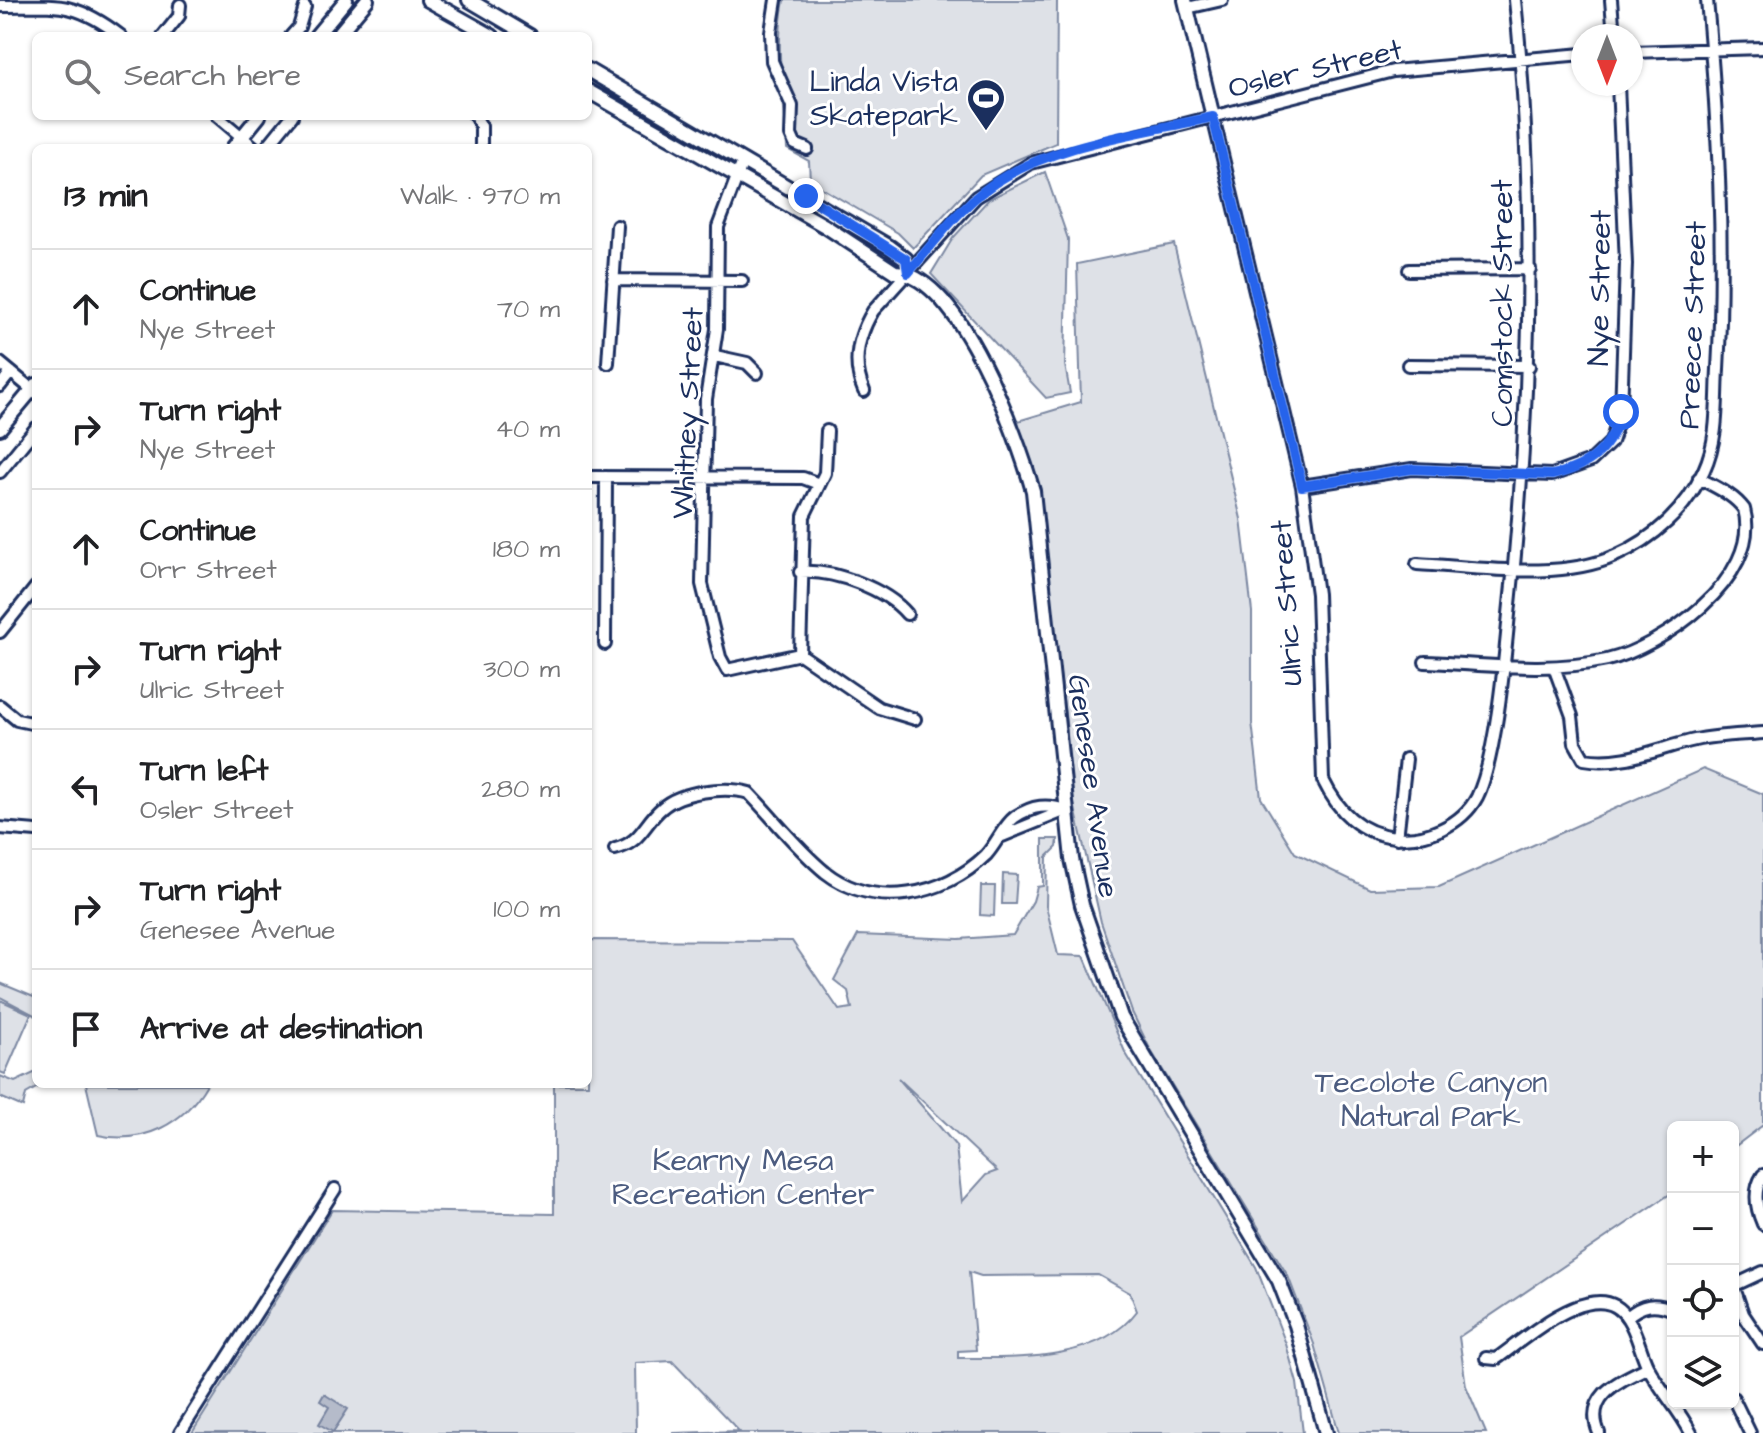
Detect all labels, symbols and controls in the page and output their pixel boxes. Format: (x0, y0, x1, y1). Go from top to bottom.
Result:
north arrow (1571, 24, 1643, 96)
street label: Osler Street (1224, 29, 1406, 109)
search box (32, 32, 592, 120)
icon: search (60, 54, 104, 98)
text: Search here (124, 55, 301, 97)
place label: Linda Vista Skatepark (809, 61, 958, 137)
sports icon: Linda Vista Skatepark (965, 77, 1007, 132)
text: 13 min (64, 172, 148, 220)
text: Walk · 970 m (400, 178, 560, 214)
route end (788, 178, 824, 214)
street label: Comstock Street (1482, 179, 1524, 427)
street label: Nye Street (1578, 210, 1623, 366)
street label: Preece Street (1668, 220, 1718, 430)
text: Continue (140, 270, 256, 312)
icon: ahead (64, 287, 108, 331)
text: 70 m (497, 291, 560, 327)
street label: Whitney Street (661, 306, 716, 520)
text: Nye Street (140, 312, 275, 348)
text: Turn right (140, 390, 281, 432)
route start (1603, 394, 1639, 430)
icon: right (64, 407, 108, 451)
text: 40 m (495, 411, 560, 447)
text: Nye Street (140, 432, 275, 468)
text: Continue (140, 510, 256, 552)
street label: Ulric Street (1260, 519, 1314, 687)
icon: ahead (64, 527, 108, 571)
text: 180 m (493, 531, 560, 567)
text: Orr Street (140, 552, 277, 588)
text: Turn right (140, 630, 281, 672)
icon: right (64, 647, 108, 691)
text: 300 m (483, 651, 560, 687)
text: Ulric Street (140, 672, 284, 708)
street label: Genesee Avenue (1057, 672, 1129, 901)
text: Turn left (140, 750, 268, 792)
icon: left (64, 767, 108, 811)
text: 280 m (481, 771, 560, 807)
text: Osler Street (140, 792, 294, 828)
text: Turn right (140, 870, 281, 912)
icon: right (64, 887, 108, 931)
text: 100 m (493, 891, 560, 927)
text: Genesee Avenue (140, 912, 335, 948)
icon: arrive (64, 1007, 108, 1051)
text: Arrive at destination (140, 1008, 422, 1050)
park label: Tecolote Canyon Natural Park (1315, 1062, 1547, 1138)
map controls (1667, 1121, 1739, 1409)
button: + (1667, 1121, 1739, 1193)
park label: Kearny Mesa Recreation Center (612, 1140, 874, 1216)
button: − (1667, 1193, 1739, 1265)
button: locate (1667, 1265, 1739, 1337)
button: layers (1667, 1337, 1739, 1409)

